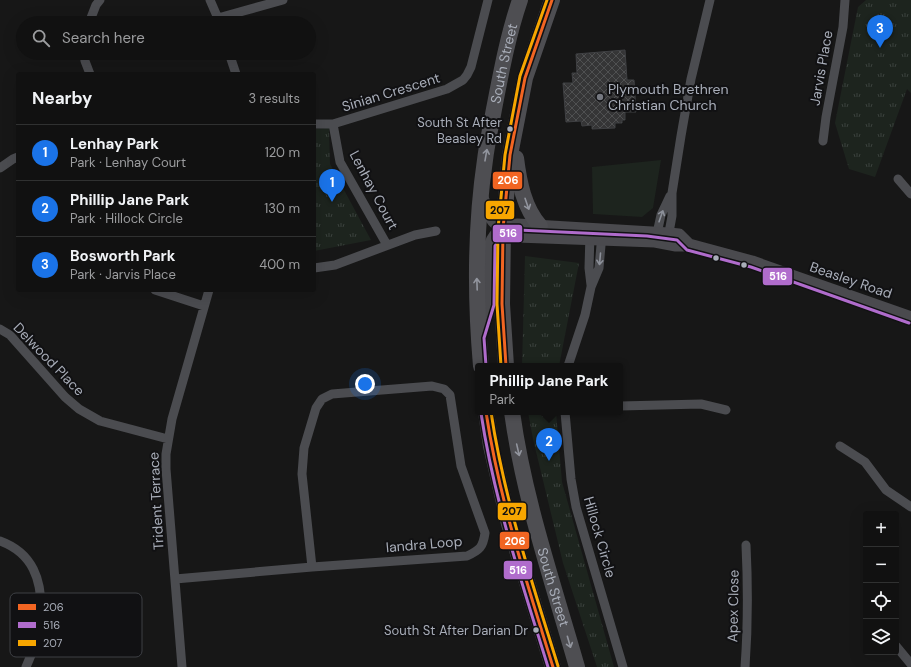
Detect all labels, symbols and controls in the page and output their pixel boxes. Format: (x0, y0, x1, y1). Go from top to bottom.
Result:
pin: 3 (867, 15, 893, 48)
search box (16, 16, 316, 60)
street label: South Street (486, 21, 521, 105)
icon: search (30, 27, 52, 49)
text: Search here (62, 28, 145, 48)
street label: Jarvis Place (806, 29, 836, 107)
street label: Sinian Crescent (340, 69, 442, 115)
place label: Plymouth Brethren Christian Church (608, 80, 729, 114)
text: Nearby (32, 87, 92, 109)
text: 3 results (248, 90, 300, 107)
marker: Plymouth Brethren Christian Church (595, 92, 605, 102)
place label: South St After Beasley Rd (417, 114, 502, 147)
marker: South St After Beasley Rd (505, 124, 515, 134)
text: Lenhay Park (70, 134, 159, 154)
text: 1 (43, 144, 47, 161)
text: 120 m (265, 144, 300, 161)
street label: Lenhay Court (346, 147, 402, 233)
one-way arrow (482, 149, 490, 162)
text: Park · Lenhay Court (70, 154, 186, 171)
pin: 1 (319, 169, 345, 202)
line badge: 206 (492, 171, 523, 190)
text: 206 (497, 173, 519, 187)
text: Phillip Jane Park (70, 190, 189, 210)
one-way arrow (524, 198, 531, 211)
text: 2 (41, 200, 49, 217)
text: 130 m (264, 200, 300, 217)
line badge: 207 (485, 200, 515, 220)
text: 207 (490, 203, 510, 217)
text: Park · Hillock Circle (70, 210, 183, 227)
one-way arrow (658, 211, 666, 223)
line badge: 516 (492, 224, 523, 243)
text: 516 (499, 226, 517, 240)
text: Bosworth Park (70, 246, 175, 266)
one-way arrow (596, 252, 604, 265)
unlabelled marker (711, 253, 721, 263)
text: 3 (41, 256, 49, 273)
text: 400 m (259, 256, 300, 273)
street label: Beasley Road (807, 258, 895, 302)
unlabelled marker (739, 260, 749, 270)
text: Park · Jarvis Place (70, 266, 176, 283)
line badge: 516 (762, 267, 793, 286)
text: 516 (769, 269, 787, 283)
one-way arrow (473, 278, 481, 291)
street label: Delwood Place (10, 319, 89, 399)
popup (475, 363, 623, 415)
text: Phillip Jane Park (489, 371, 609, 391)
your location (355, 374, 375, 394)
text: Park (489, 391, 515, 408)
pin: 2 (536, 428, 562, 461)
one-way arrow (515, 444, 523, 457)
street label: Trident Terrace (144, 452, 168, 550)
street label: Hillock Circle (580, 494, 620, 580)
line badge: 207 (497, 502, 527, 521)
text: 207 (502, 504, 522, 518)
map controls (863, 511, 899, 655)
button: + (863, 511, 899, 547)
line badge: 206 (499, 531, 530, 550)
street label: Iandra Loop (385, 532, 463, 556)
text: 206 (504, 534, 526, 548)
street label: South Street (533, 545, 574, 629)
button: − (863, 547, 899, 583)
line badge: 516 (503, 560, 533, 580)
text: 516 (509, 563, 527, 577)
street label: Apex Close (723, 569, 743, 643)
button: locate (863, 583, 899, 619)
legend (10, 593, 142, 657)
text: 206 (43, 600, 64, 614)
text: 516 (43, 618, 60, 632)
button: layers (863, 619, 899, 655)
place label: South St After Darian Dr (384, 622, 528, 639)
marker: South St After Darian Dr (531, 625, 541, 635)
one-way arrow (566, 635, 573, 648)
text: 207 (43, 636, 63, 650)

